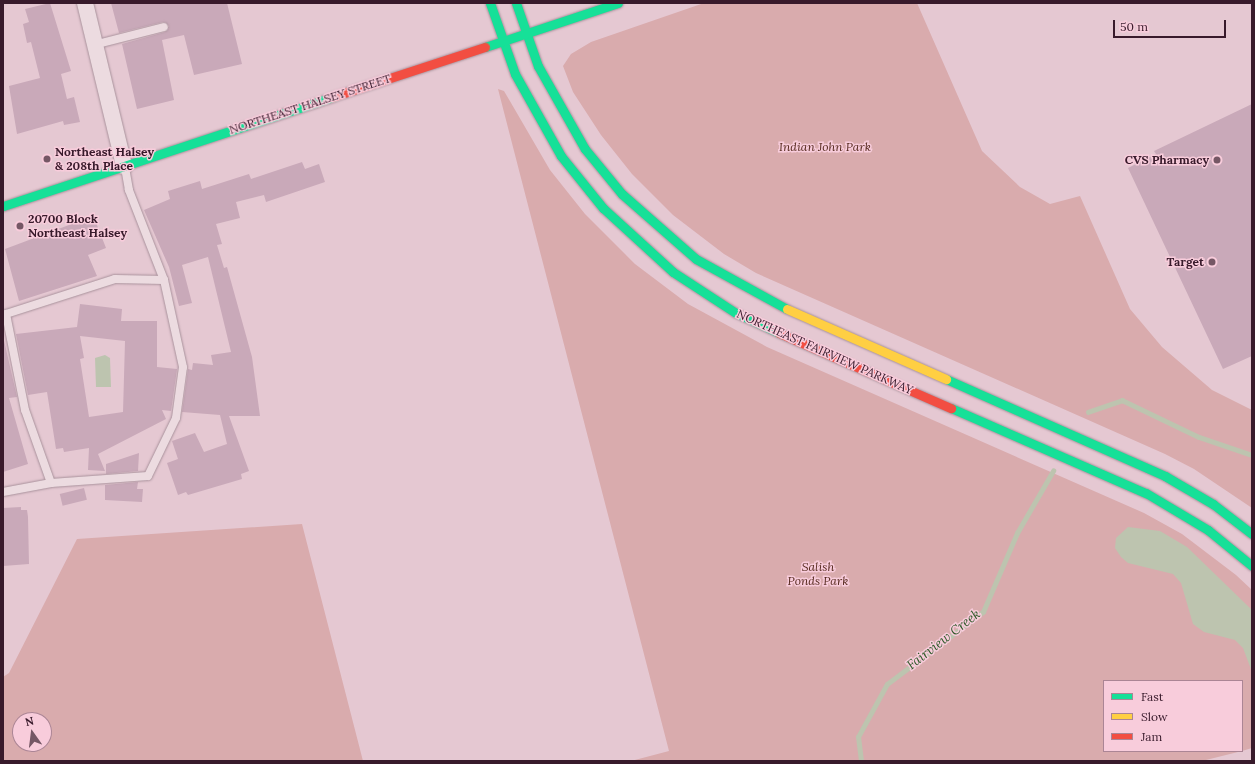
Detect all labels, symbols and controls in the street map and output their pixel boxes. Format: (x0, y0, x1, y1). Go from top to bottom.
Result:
scale bar (1115, 12, 1228, 38)
text: 50 m (1120, 19, 1148, 34)
street label: NORTHEAST HALSEY STREET (227, 71, 393, 137)
park label: Indian John Park (779, 140, 871, 154)
place label: Northeast Halsey & 208th Place (55, 145, 154, 173)
place label: CVS Pharmacy (1125, 153, 1209, 167)
marker: Northeast Halsey & 208th Place (42, 154, 52, 164)
marker: CVS Pharmacy (1212, 155, 1222, 165)
place label: 20700 Block Northeast Halsey (28, 212, 127, 240)
marker: 20700 Block Northeast Halsey (15, 221, 25, 231)
place label: Target (1167, 255, 1204, 269)
marker: Target (1207, 257, 1217, 267)
street label: NORTHEAST FAIRVIEW PARKWAY (735, 306, 915, 398)
park label: Salish Ponds Park (788, 560, 848, 588)
water label: Fairview Creek (904, 607, 984, 673)
legend (1103, 680, 1243, 752)
text: Fast (1141, 689, 1164, 704)
text: Slow (1141, 709, 1168, 724)
north arrow (12, 712, 52, 752)
text: N (24, 714, 35, 729)
text: Jam (1141, 729, 1162, 744)

